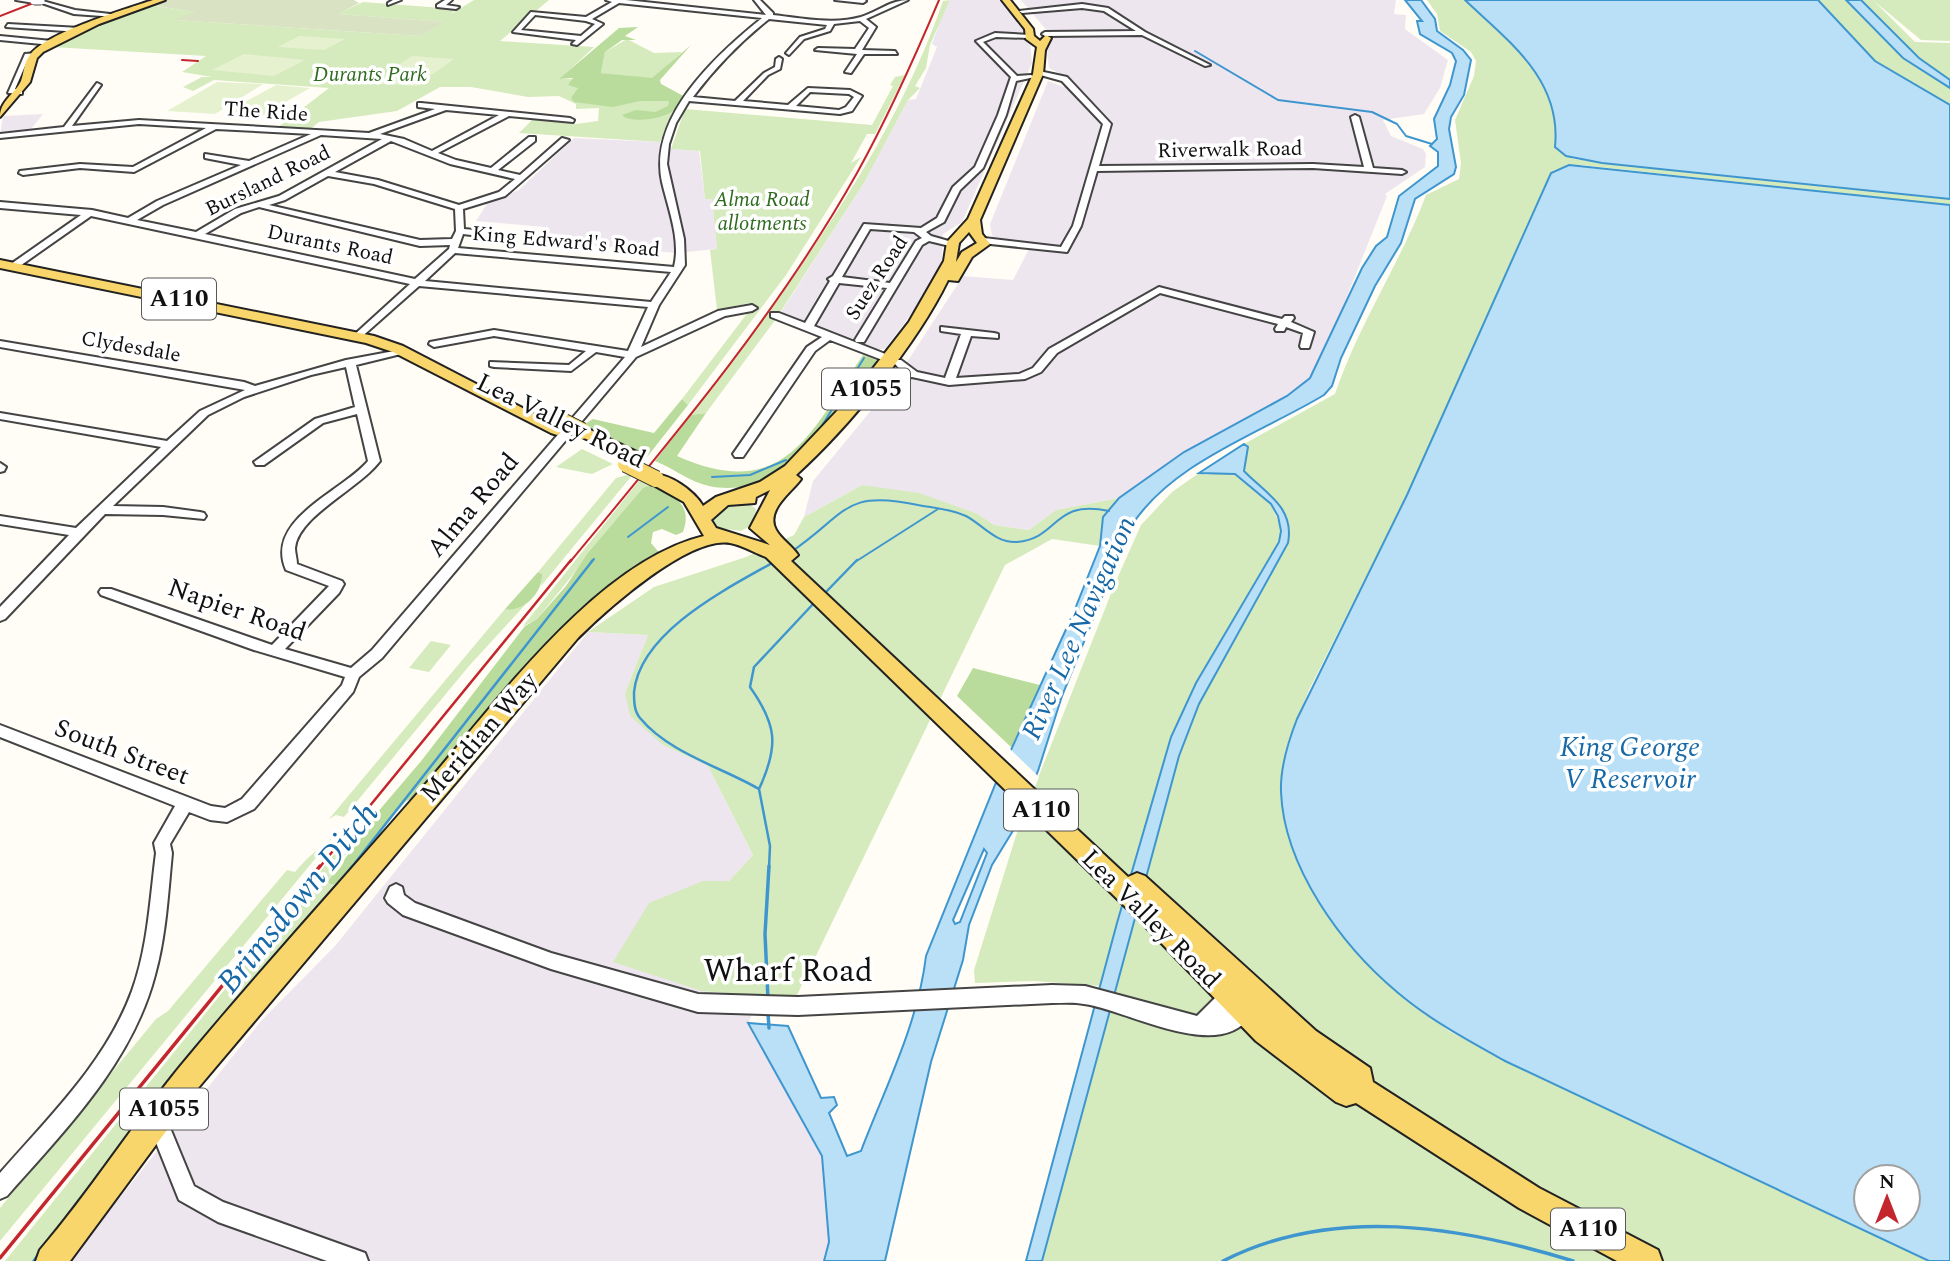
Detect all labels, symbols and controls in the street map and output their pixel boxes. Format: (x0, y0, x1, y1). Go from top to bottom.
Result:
park label: Durants Park (313, 59, 427, 91)
street label: The Ride (223, 93, 309, 131)
street label: Riverwalk Road (1157, 133, 1303, 167)
street label: Bursland Road (200, 137, 336, 225)
park label: Alma Road allotments (713, 184, 810, 240)
street label: Durants Road (264, 216, 396, 274)
street label: King Edward's Road (471, 218, 661, 266)
street label: Suez Road (837, 229, 917, 327)
road number: A110 (142, 278, 216, 320)
street label: Clydesdale (79, 322, 183, 372)
street label: Lea Valley Road (469, 363, 653, 479)
road number: A1055 (822, 368, 910, 410)
street label: Alma Road (417, 444, 529, 566)
water label: River Lee Navigation (1010, 509, 1148, 747)
street label: Napier Road (162, 568, 312, 652)
street label: Meridian Way (410, 661, 549, 812)
street label: South Street (49, 708, 195, 796)
water label: King George V Reservoir (1560, 726, 1700, 801)
road number: A110 (1004, 790, 1078, 830)
water label: Brimsdown Ditch (205, 791, 391, 1005)
street label: Lea Valley Road (1072, 840, 1230, 998)
street label: Wharf Road (703, 947, 873, 996)
road number: A1055 (120, 1088, 208, 1129)
north arrow (1852, 1163, 1922, 1233)
text: N (1879, 1168, 1895, 1197)
road number: A110 (1551, 1209, 1625, 1250)

